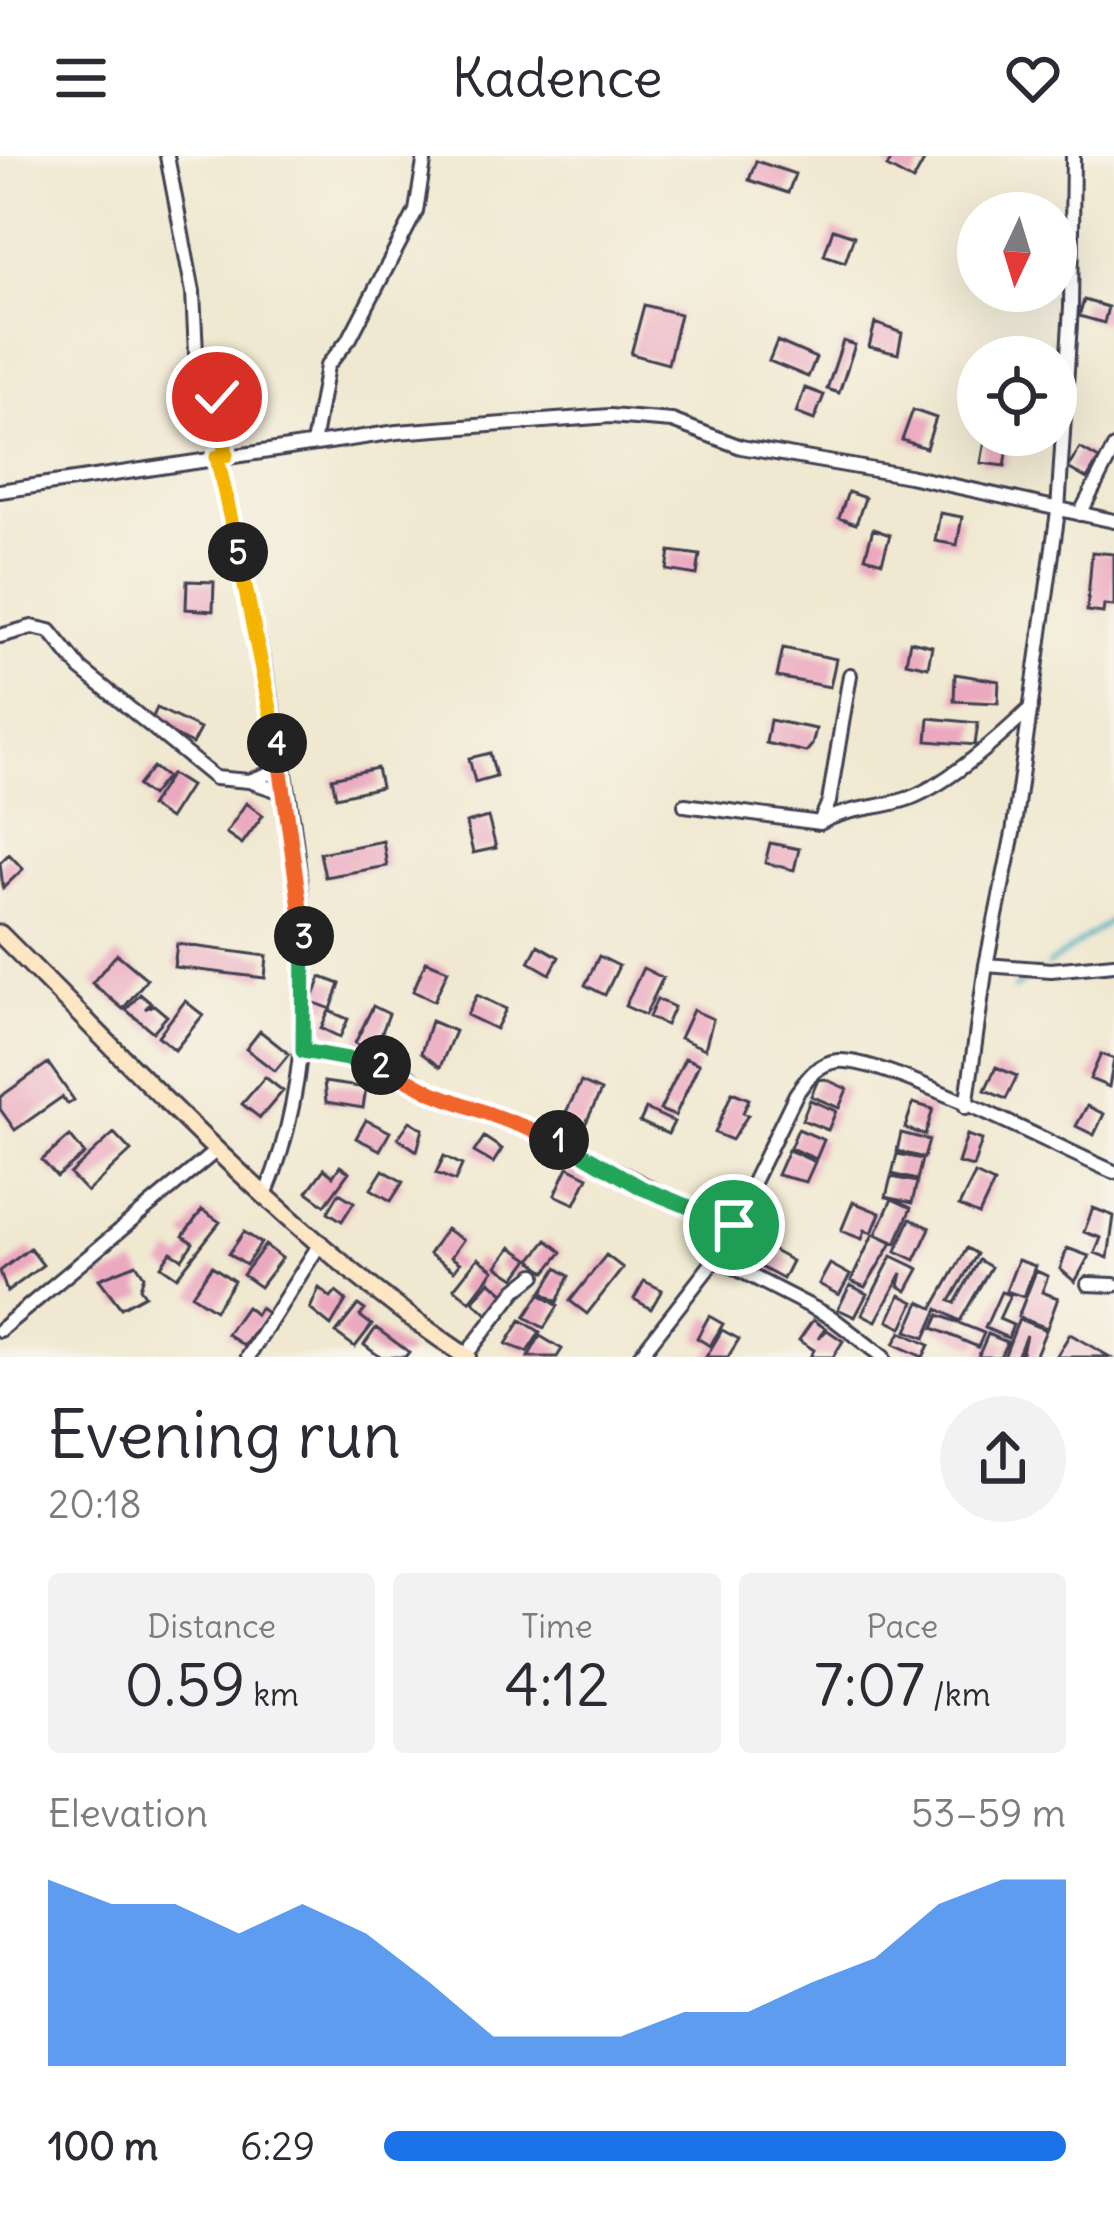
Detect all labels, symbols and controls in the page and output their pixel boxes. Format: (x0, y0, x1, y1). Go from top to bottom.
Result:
text: Kadence (451, 44, 663, 112)
icon: menu (48, 45, 114, 111)
icon: heart (1000, 45, 1066, 111)
north arrow (957, 192, 1077, 312)
map controls (957, 192, 1077, 456)
button: locate (957, 336, 1077, 456)
pin (166, 346, 268, 448)
icon: check (184, 364, 250, 430)
pin: 5 (208, 522, 268, 582)
text: 5 (229, 531, 247, 573)
pin: 4 (247, 713, 307, 773)
text: 4 (267, 722, 287, 764)
pin: 3 (274, 906, 334, 966)
text: 3 (295, 915, 313, 957)
pin: 2 (351, 1035, 411, 1095)
text: 2 (372, 1044, 390, 1086)
pin: 1 (529, 1110, 589, 1170)
text: 1 (552, 1119, 566, 1161)
pin (683, 1174, 785, 1276)
icon: arrive (701, 1192, 767, 1258)
text: Evening run (48, 1393, 401, 1476)
button: share (940, 1396, 1066, 1522)
text: 20:18 (48, 1480, 142, 1529)
text: Distance (147, 1605, 276, 1647)
text: Time (521, 1605, 593, 1647)
text: Pace (866, 1605, 938, 1647)
text: 0.59 (124, 1647, 245, 1722)
text: 4:12 (505, 1647, 609, 1722)
text: 7:07 (814, 1647, 925, 1722)
text: km (245, 1673, 299, 1715)
text: /km (925, 1673, 991, 1715)
text: Elevation (48, 1789, 208, 1838)
text: 53–59 m (911, 1789, 1066, 1838)
text: 100 m (48, 2122, 158, 2171)
text: 6:29 (240, 2122, 315, 2171)

